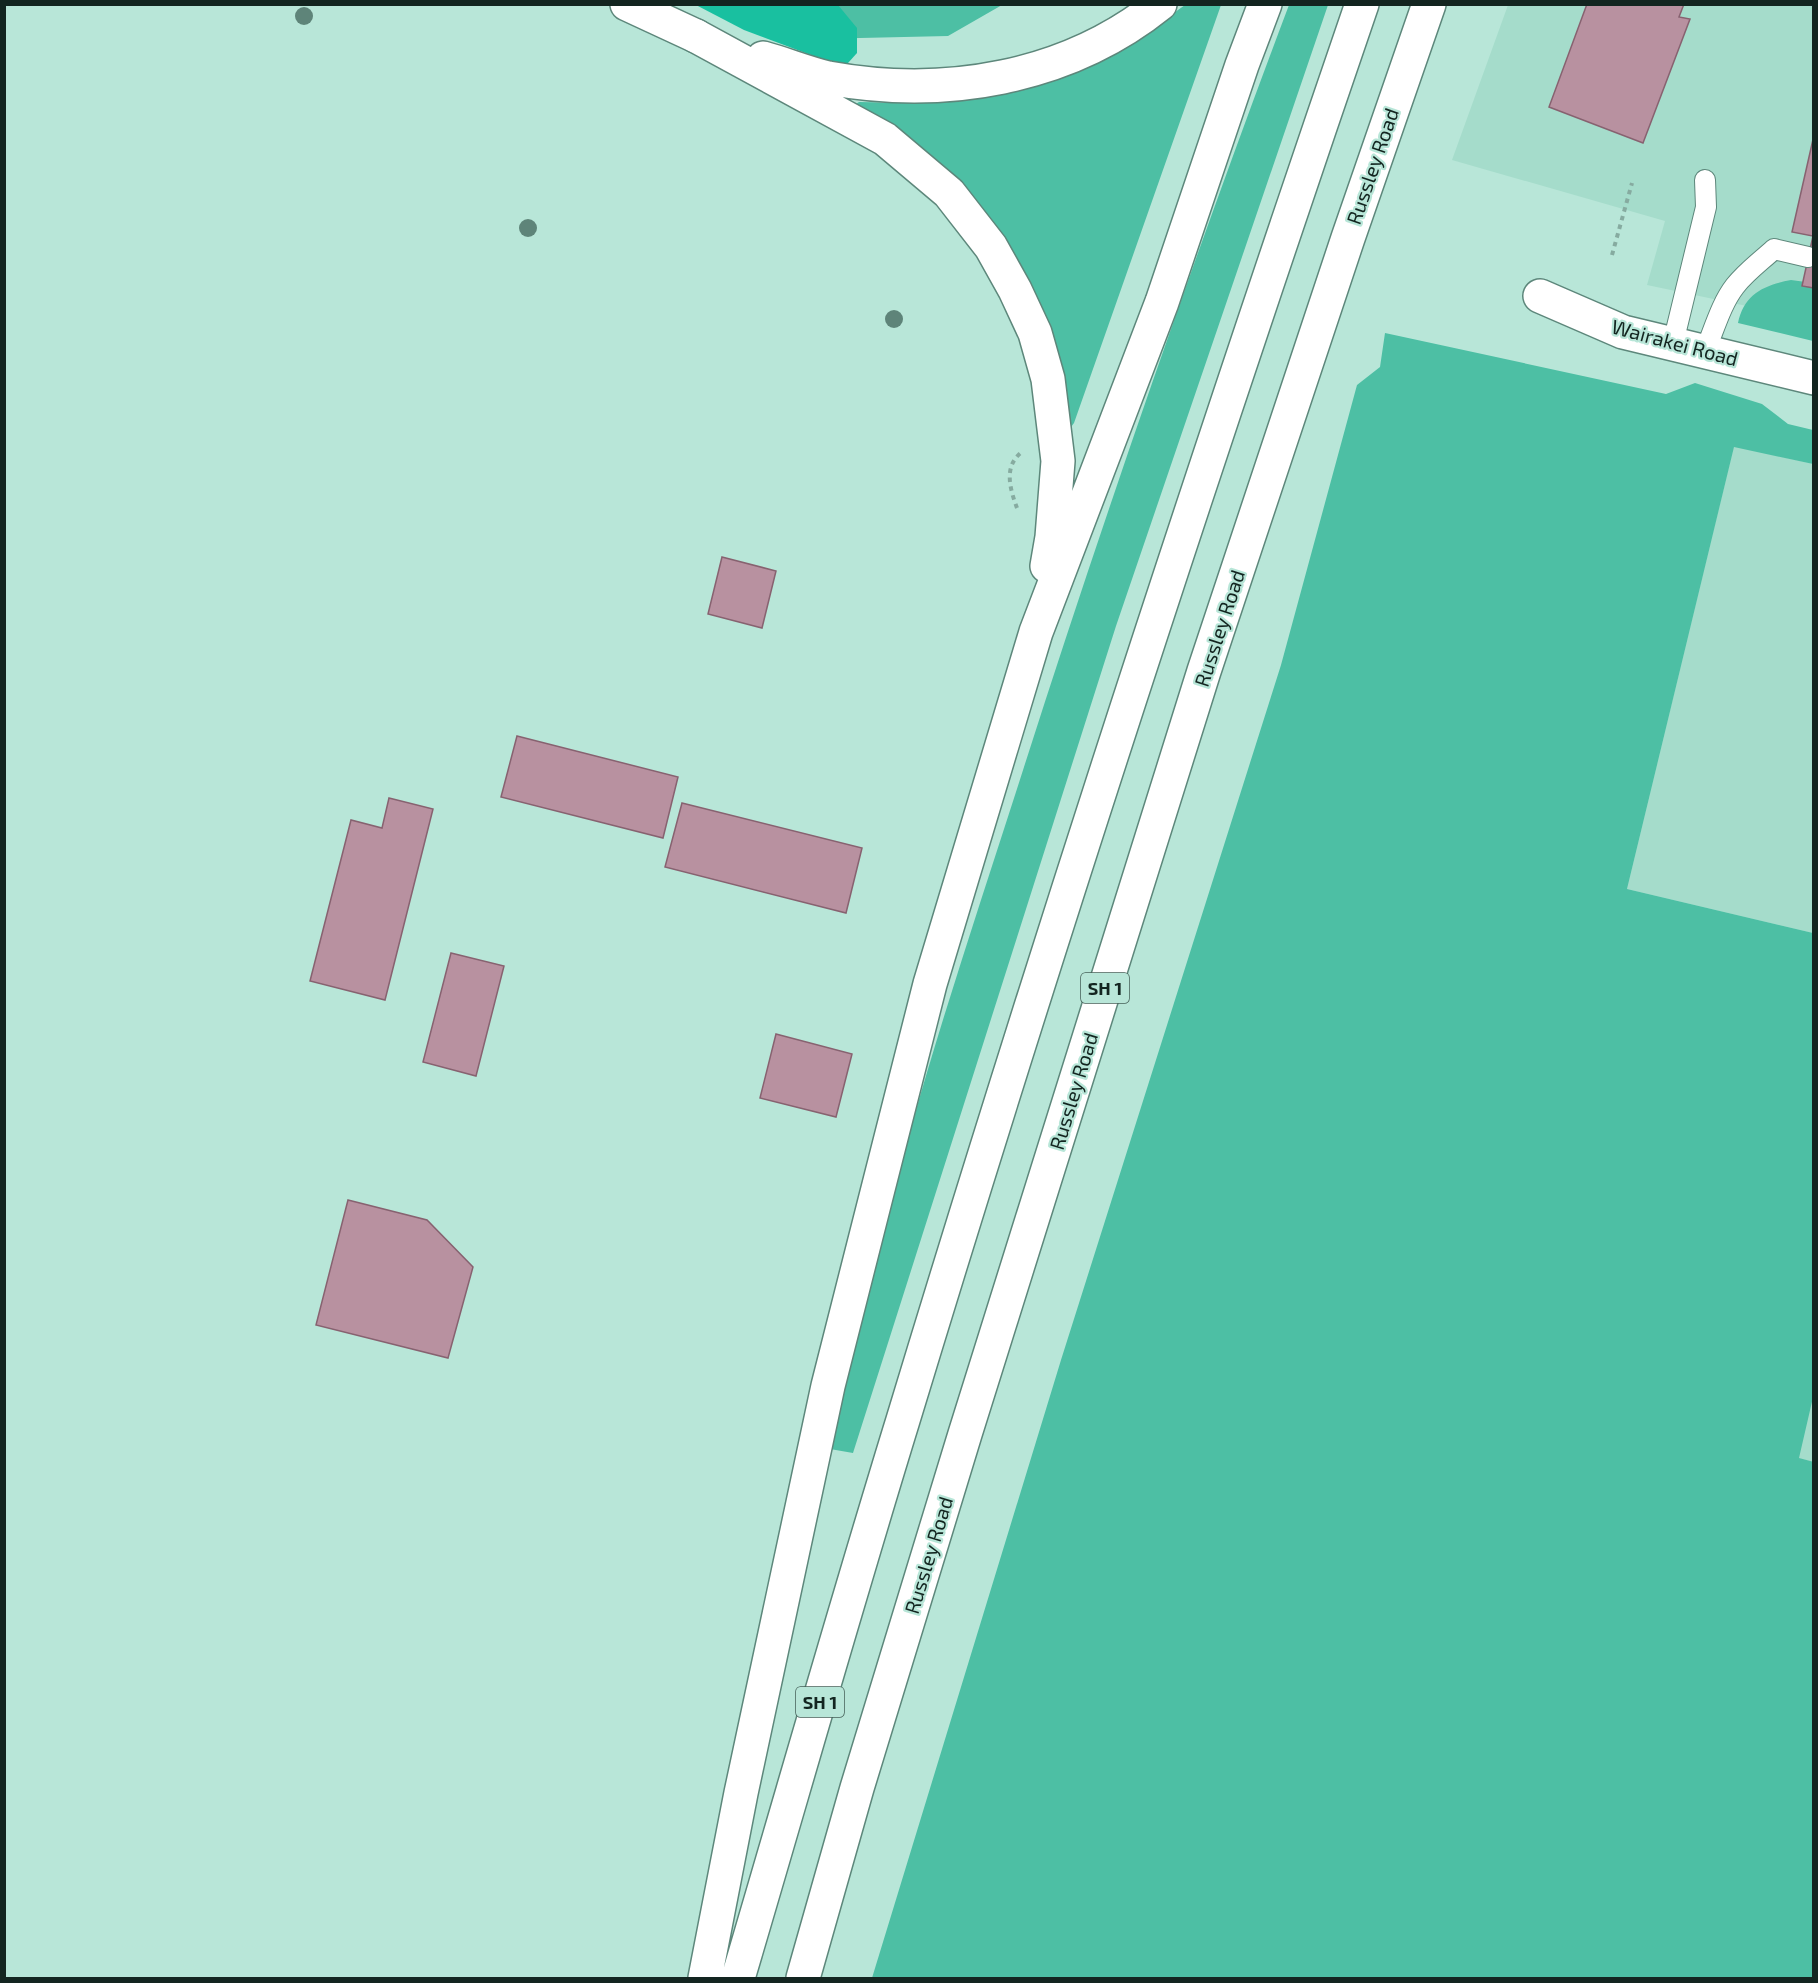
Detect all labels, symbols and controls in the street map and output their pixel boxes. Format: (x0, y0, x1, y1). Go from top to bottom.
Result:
street label: Russley Road (1341, 105, 1403, 227)
street label: Wairakei Road (1609, 314, 1741, 370)
street label: Russley Road (1189, 567, 1249, 689)
road number: SH 1 (1081, 973, 1129, 1003)
street label: Russley Road (1044, 1029, 1102, 1153)
street label: Russley Road (899, 1493, 957, 1617)
road number: SH 1 (796, 1687, 844, 1717)

